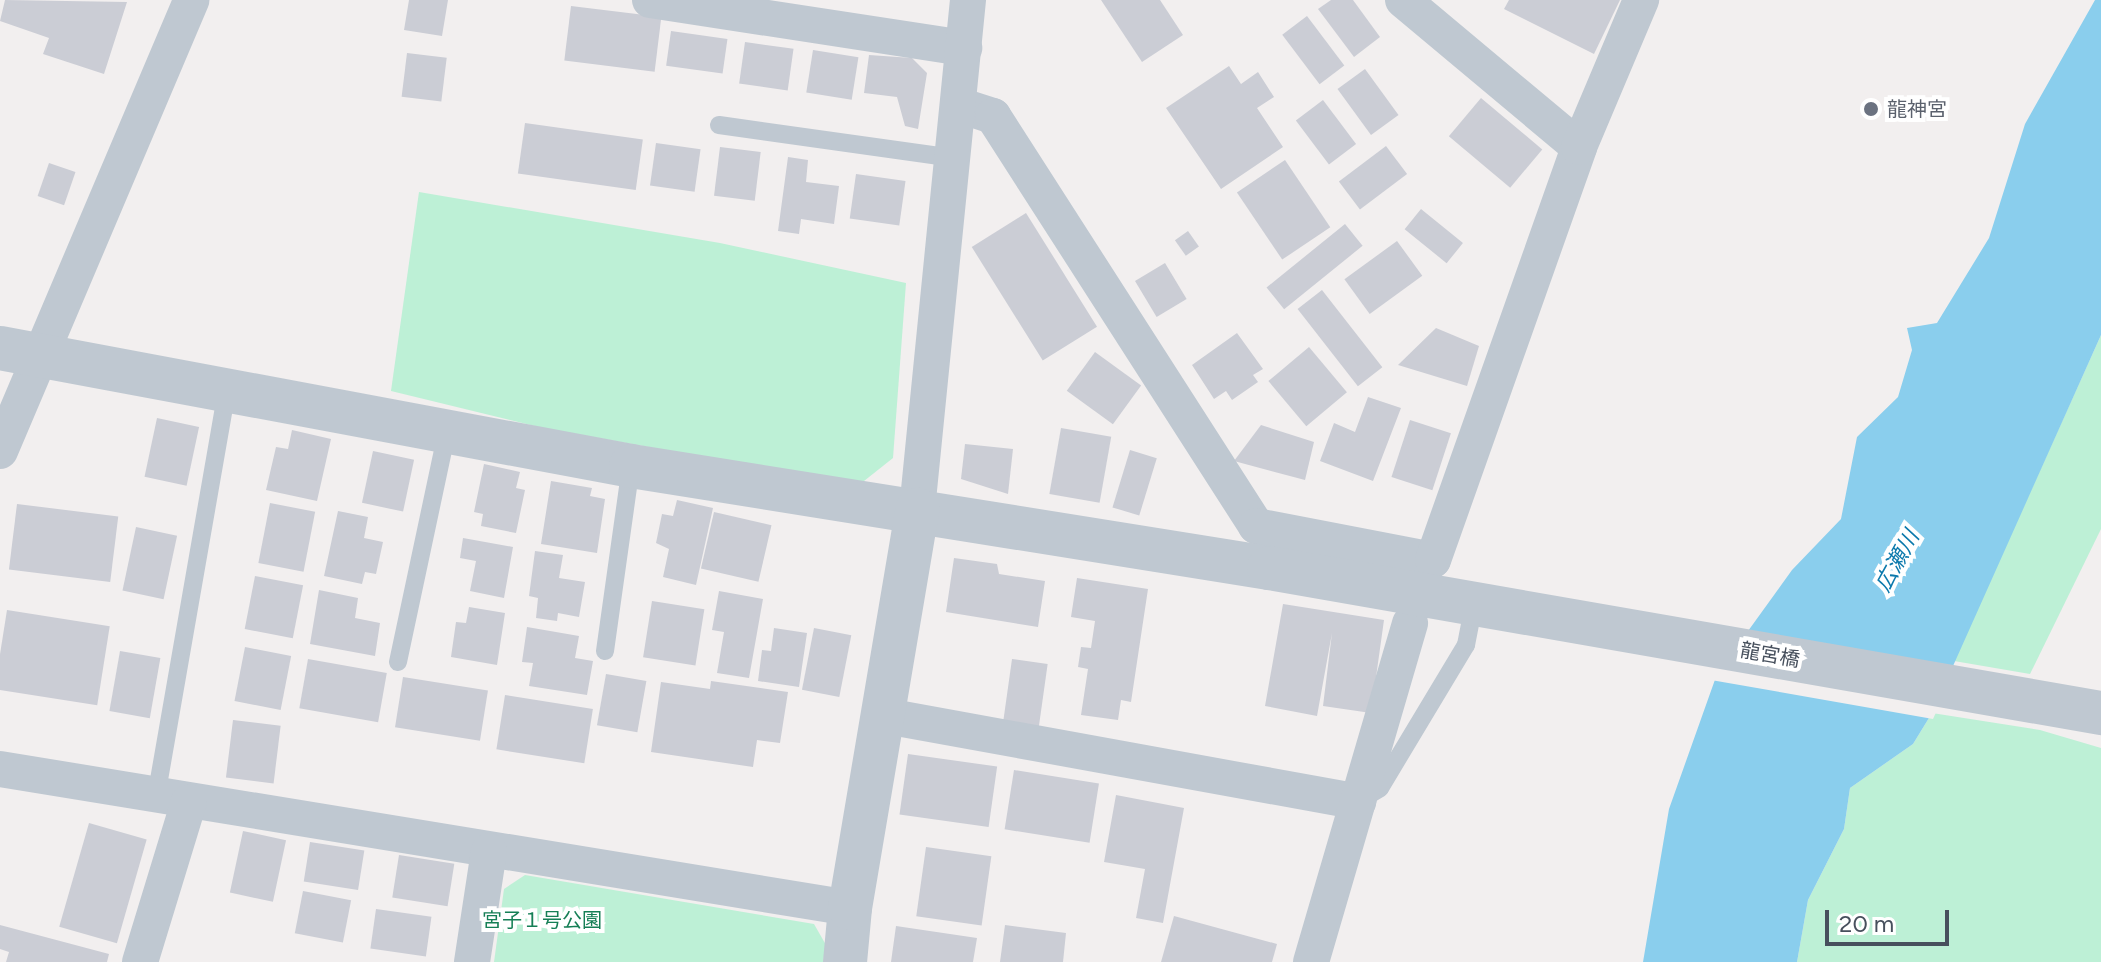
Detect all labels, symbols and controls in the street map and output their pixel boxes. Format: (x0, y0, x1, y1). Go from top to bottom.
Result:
place label: 龍神宮 (1887, 97, 1947, 121)
marker: 龍神宮 (1862, 100, 1880, 118)
water label: 広瀬川 (1869, 526, 1925, 596)
street label: 龍宮橋 (1738, 638, 1802, 672)
scale bar (1829, 894, 1953, 944)
park label: 宮子１号公園 (482, 908, 602, 932)
text: 20 m (1839, 909, 1894, 938)

